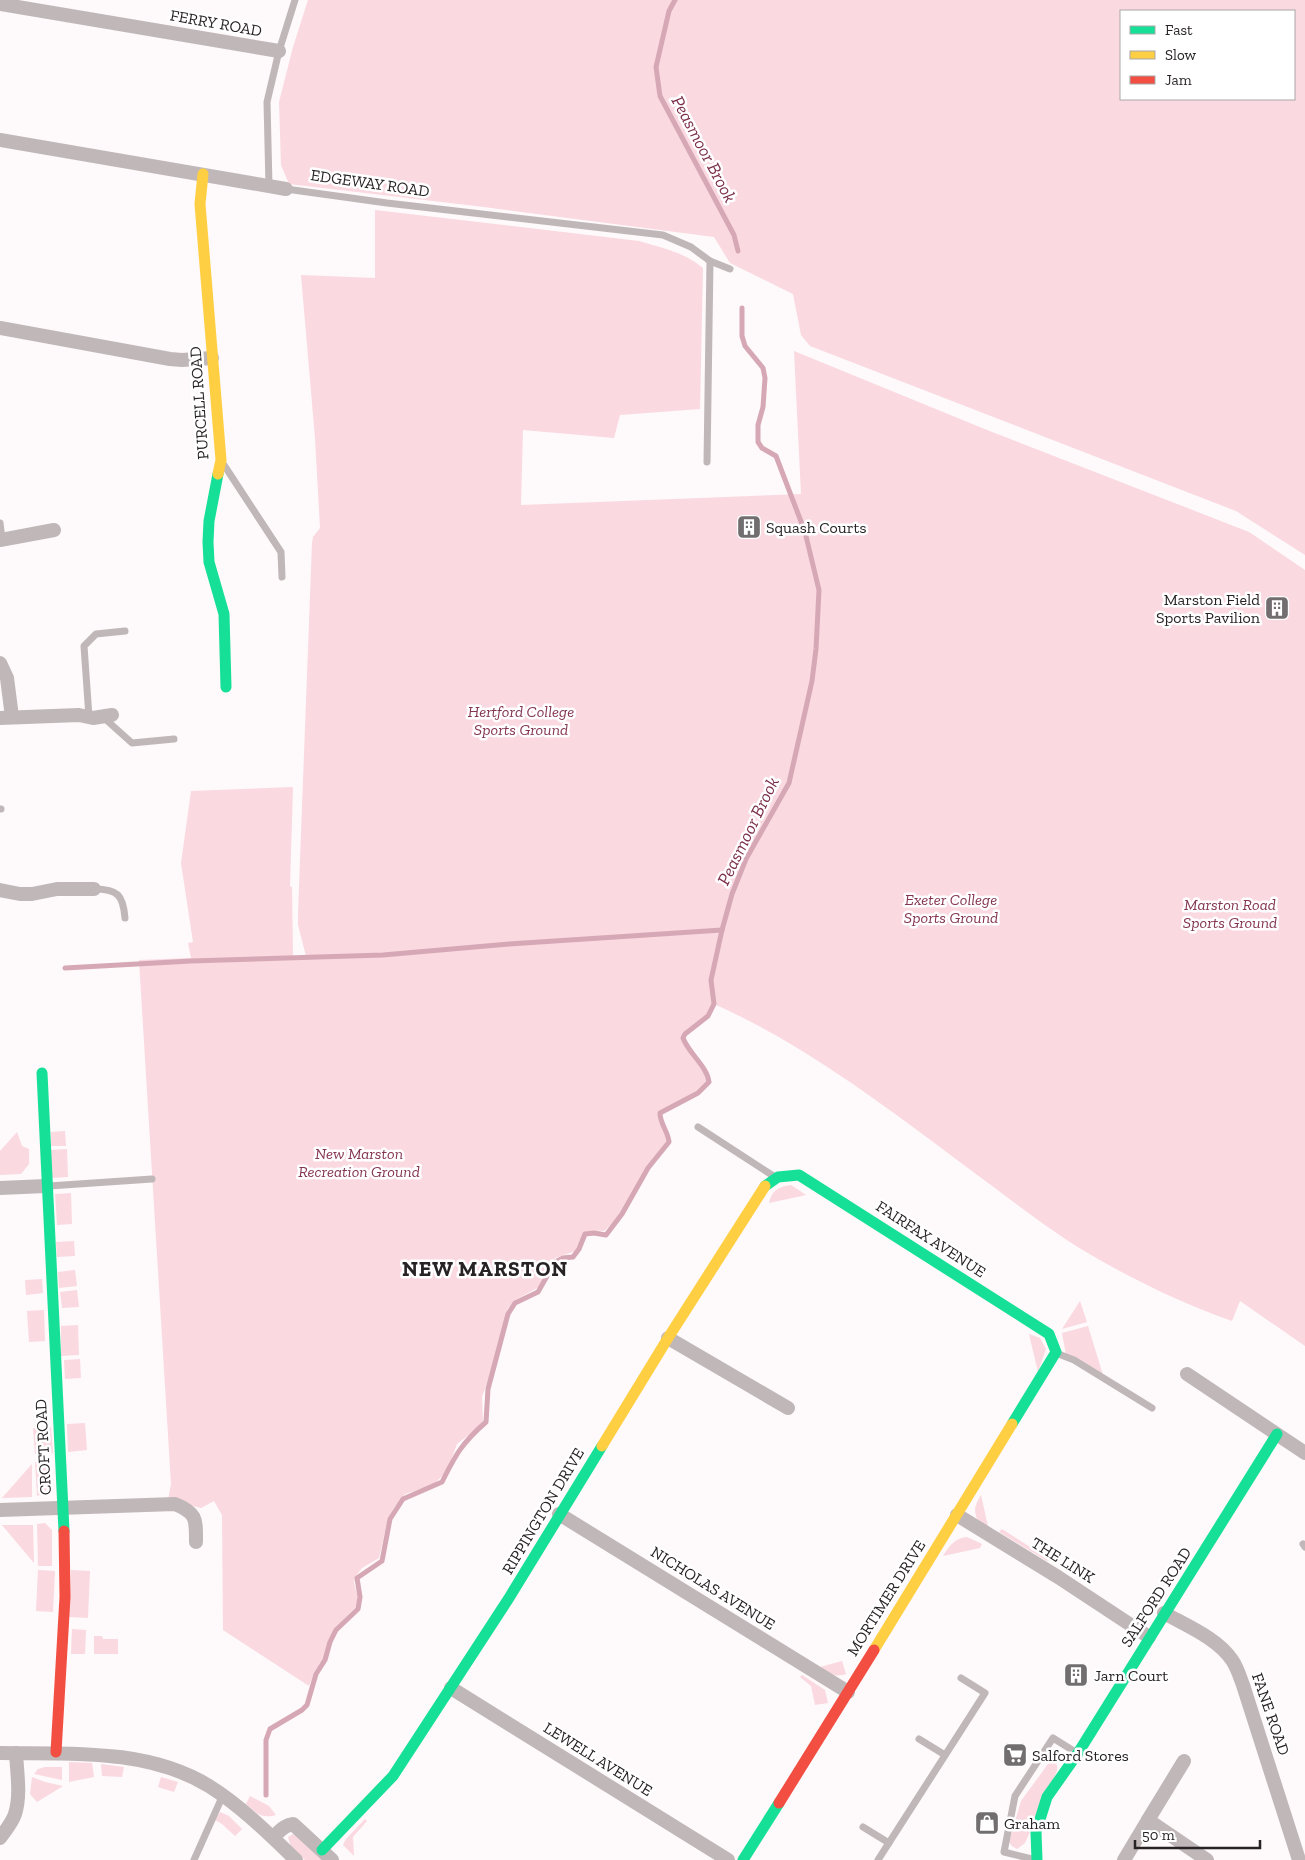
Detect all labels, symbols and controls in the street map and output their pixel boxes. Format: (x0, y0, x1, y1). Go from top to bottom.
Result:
street label: FERRY ROAD (168, 6, 264, 40)
legend (1120, 10, 1295, 100)
text: Fast (1165, 21, 1193, 39)
text: Slow (1165, 46, 1197, 64)
text: Jam (1165, 71, 1192, 89)
water label: Peasmoor Brook (667, 92, 741, 206)
street label: EDGEWAY ROAD (309, 165, 431, 201)
street label: PURCELL ROAD (186, 346, 212, 460)
building icon: Squash Courts (736, 514, 762, 540)
place label: Squash Courts (766, 518, 866, 537)
place label: Marston Field Sports Pavilion (1156, 590, 1261, 627)
building icon: Marston Field Sports Pavilion (1264, 595, 1290, 621)
park label: Hertford College Sports Ground (468, 702, 574, 739)
water label: Peasmoor Brook (712, 773, 784, 889)
park label: Exeter College Sports Ground (904, 890, 998, 927)
park label: Marston Road Sports Ground (1183, 895, 1277, 932)
park label: New Marston Recreation Ground (298, 1144, 420, 1181)
street label: FAIRFAX AVENUE (873, 1196, 989, 1282)
district label: NEW MARSTON (402, 1256, 568, 1281)
street label: CROFT ROAD (31, 1398, 55, 1496)
street label: RIPPINGTON DRIVE (498, 1445, 588, 1577)
street label: THE LINK (1028, 1533, 1099, 1587)
street label: MORTIMER DRIVE (843, 1537, 929, 1659)
street label: NICHOLAS AVENUE (647, 1542, 779, 1634)
street label: SALFORD ROAD (1117, 1544, 1195, 1650)
building icon: Jarn Court (1063, 1662, 1089, 1688)
place label: Jarn Court (1094, 1666, 1168, 1685)
street label: FANE ROAD (1248, 1670, 1294, 1758)
street label: LEWELL AVENUE (540, 1718, 656, 1800)
supermarket icon: Salford Stores (1002, 1742, 1028, 1768)
place label: Salford Stores (1032, 1746, 1129, 1765)
shop icon: Graham (974, 1810, 1000, 1836)
place label: Graham (1004, 1814, 1060, 1833)
scale bar (1135, 1818, 1260, 1850)
text: 50 m (1142, 1826, 1175, 1844)

